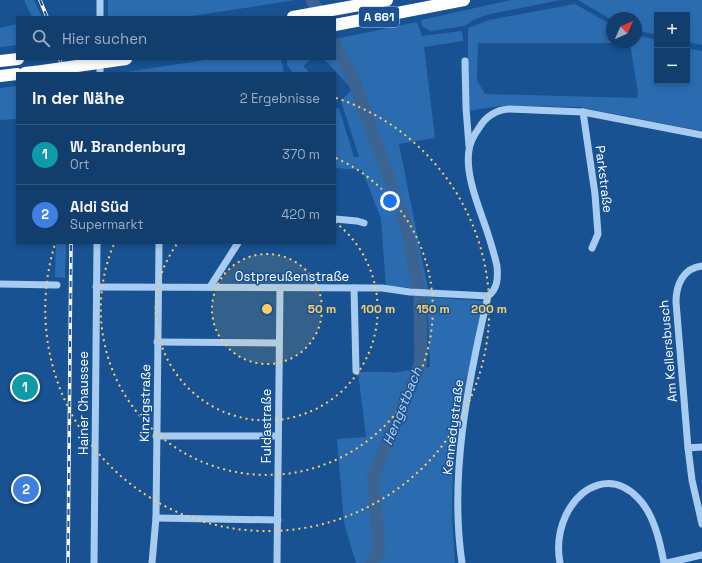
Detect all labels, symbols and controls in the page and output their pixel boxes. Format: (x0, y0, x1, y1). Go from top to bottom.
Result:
road number: A 661 (359, 7, 399, 27)
north arrow (606, 12, 642, 48)
map controls (654, 12, 690, 84)
button: + (654, 12, 690, 48)
search box (16, 16, 336, 60)
icon: search (30, 27, 52, 49)
text: Hier suchen (62, 29, 147, 48)
button: − (654, 48, 690, 84)
text: In der Nähe (32, 87, 124, 109)
text: 2 Ergebnisse (240, 90, 320, 107)
text: W. Brandenburg (70, 137, 186, 156)
street label: Parkstraße (591, 144, 617, 214)
text: 1 (42, 146, 48, 163)
text: 370 m (282, 146, 320, 163)
text: Ort (70, 156, 90, 173)
your location (380, 191, 400, 211)
text: Aldi Süd (70, 197, 129, 216)
text: 2 (41, 206, 49, 223)
text: 420 m (281, 206, 320, 223)
text: Supermarkt (70, 216, 143, 233)
street label: Ostpreußenstraße (235, 268, 349, 285)
street label: Am Kellersbusch (655, 299, 681, 403)
text: 50 m (308, 301, 336, 317)
text: 100 m (361, 301, 395, 317)
text: 150 m (416, 301, 450, 317)
text: 200 m (471, 301, 507, 317)
centre of rings (260, 302, 274, 316)
street label: Hainer Chaussee (75, 351, 92, 455)
street label: Kinzigstraße (136, 364, 154, 442)
water label: Hengstbach (378, 364, 426, 448)
pin: 1 (12, 372, 38, 402)
street label: Kennedystraße (439, 378, 467, 476)
street label: Fuldastraße (258, 389, 275, 463)
pin: 2 (13, 474, 39, 504)

